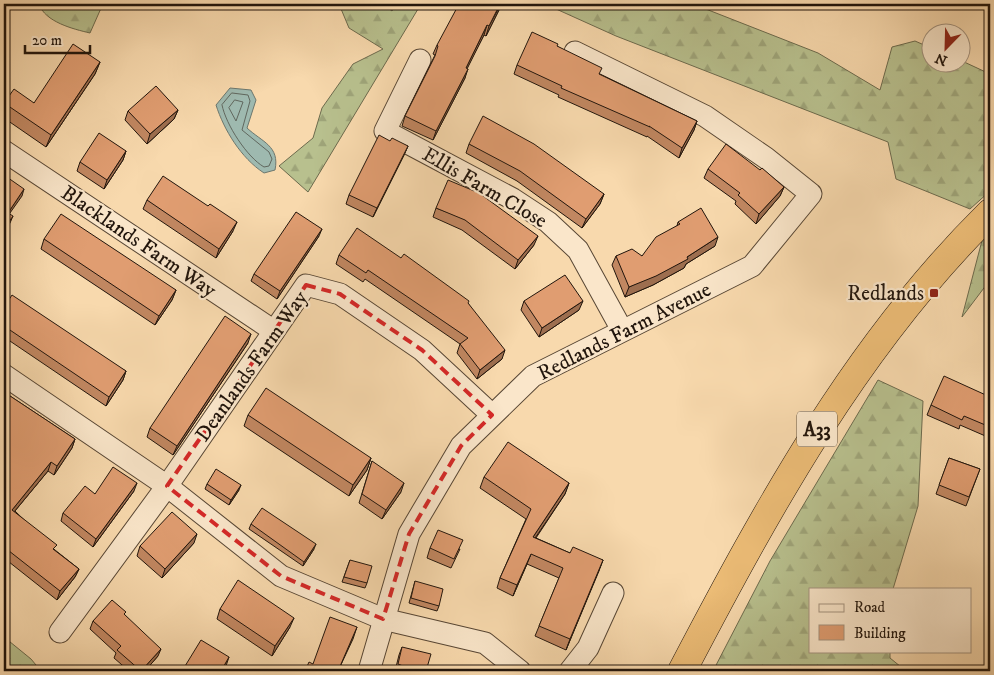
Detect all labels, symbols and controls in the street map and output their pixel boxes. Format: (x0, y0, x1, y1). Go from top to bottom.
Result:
scale bar (25, 22, 90, 54)
north arrow (922, 22, 972, 72)
text: 20 m (32, 31, 62, 50)
text: N (932, 48, 950, 70)
street label: Ellis Farm Close (417, 142, 552, 234)
street label: Blacklands Farm Way (56, 180, 222, 304)
street label: Redlands Farm Avenue (533, 277, 716, 387)
place label: Redlands (847, 281, 924, 307)
street label: Deanlands Farm Way (190, 285, 314, 447)
marker: Redlands (928, 287, 940, 299)
road number: A33 (797, 412, 837, 446)
legend (809, 588, 972, 652)
text: Road (854, 598, 886, 617)
text: Building (854, 624, 906, 643)

